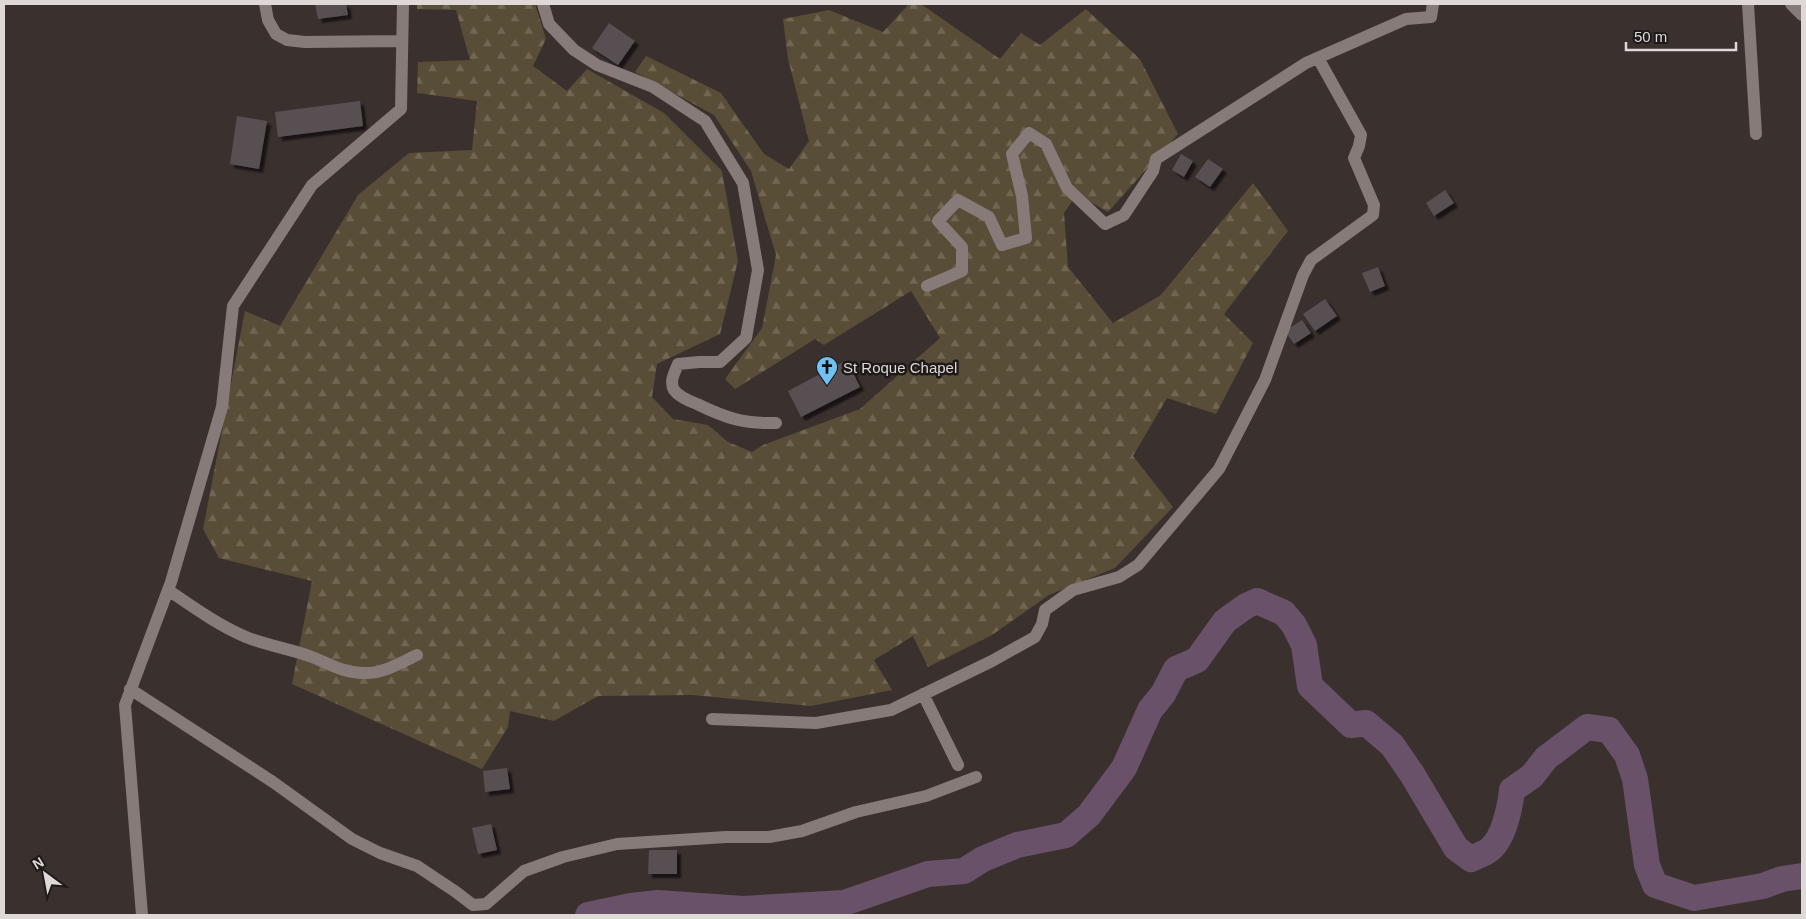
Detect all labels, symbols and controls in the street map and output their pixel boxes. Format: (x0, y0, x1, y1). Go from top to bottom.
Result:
scale bar (1626, 20, 1736, 52)
text: 50 m (1634, 28, 1667, 45)
church icon: St Roque Chapel (815, 355, 839, 386)
place label: St Roque Chapel (843, 359, 957, 376)
north arrow (20, 849, 70, 899)
text: N (30, 854, 47, 872)

